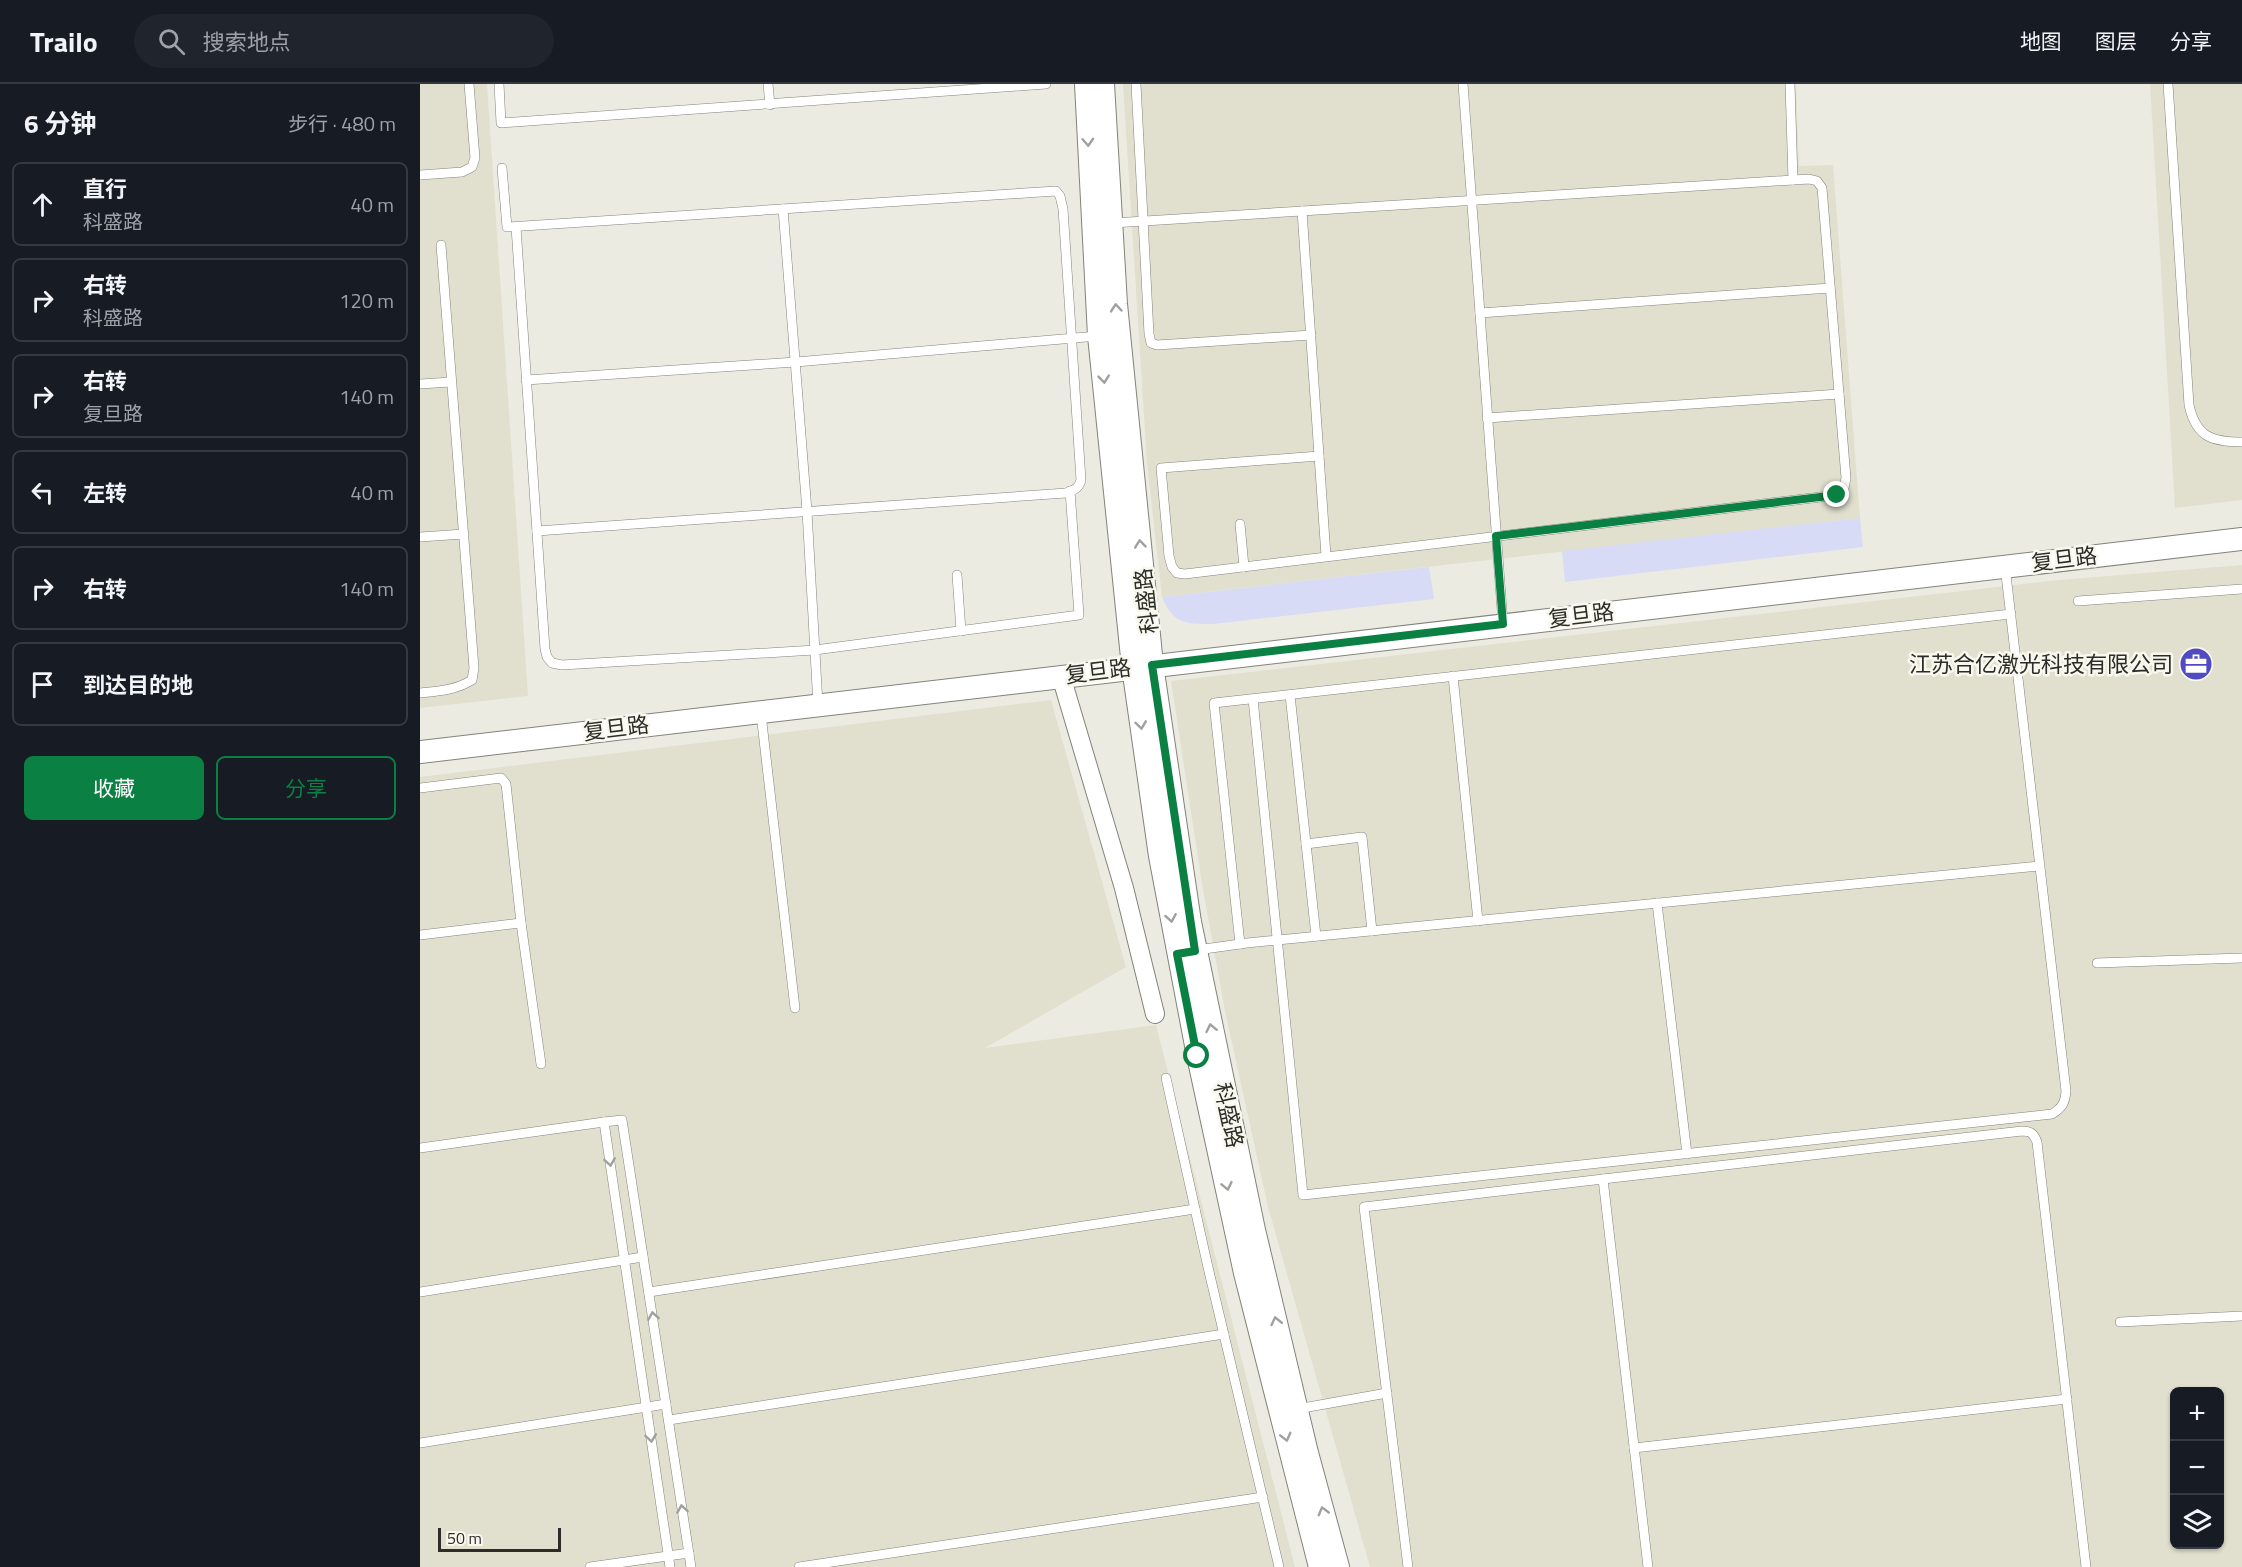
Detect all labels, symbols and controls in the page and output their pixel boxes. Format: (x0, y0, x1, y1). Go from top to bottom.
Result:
search box (134, 14, 554, 68)
text: Trailo (30, 20, 98, 63)
icon: search (155, 25, 188, 58)
text: 搜索地点 (203, 25, 291, 59)
text: 地图 (2020, 25, 2062, 57)
text: 图层 (2095, 25, 2137, 57)
text: 分享 (2170, 25, 2212, 57)
text: 6 分钟 (24, 104, 96, 143)
text: 步行 · 480 m (288, 108, 396, 139)
one-way arrow (1082, 138, 1095, 147)
text: 直行 (83, 172, 127, 206)
icon: ahead (26, 188, 59, 221)
text: 40 m (350, 189, 394, 220)
text: 科盛路 (83, 206, 143, 237)
text: 右转 (83, 268, 127, 302)
icon: right (26, 284, 59, 317)
text: 120 m (339, 285, 394, 316)
text: 科盛路 (83, 302, 143, 333)
one-way arrow (1110, 304, 1123, 313)
text: 右转 (83, 364, 127, 398)
one-way arrow (1097, 374, 1109, 383)
icon: right (26, 380, 59, 413)
text: 140 m (339, 381, 394, 412)
text: 复旦路 (83, 398, 143, 429)
icon: left (26, 476, 59, 509)
text: 左转 (83, 476, 127, 510)
text: 40 m (350, 477, 394, 508)
route end (1823, 481, 1849, 507)
street label: 复旦路 (2029, 538, 2099, 580)
one-way arrow (1134, 539, 1147, 548)
street label: 科盛路 (1126, 566, 1166, 636)
icon: right (26, 572, 59, 605)
text: 右转 (83, 572, 127, 606)
text: 140 m (339, 573, 394, 604)
street label: 复旦路 (1546, 594, 1616, 636)
office icon: 江苏合亿激光科技有限公司 (2178, 646, 2214, 682)
place label: 江苏合亿激光科技有限公司 (1909, 647, 2173, 681)
street label: 复旦路 (1063, 650, 1133, 692)
icon: arrive (26, 668, 59, 701)
text: 到达目的地 (83, 668, 193, 702)
street label: 复旦路 (581, 707, 651, 749)
one-way arrow (1135, 721, 1147, 730)
button: 收藏 (24, 756, 204, 820)
button: 分享 (216, 756, 396, 820)
one-way arrow (1164, 913, 1176, 923)
one-way arrow (1205, 1024, 1218, 1034)
route start (1183, 1042, 1209, 1068)
street label: 科盛路 (1206, 1079, 1252, 1151)
one-way arrow (603, 1158, 615, 1167)
one-way arrow (1219, 1181, 1232, 1191)
one-way arrow (647, 1312, 659, 1321)
one-way arrow (1270, 1317, 1283, 1327)
map controls (2170, 1387, 2224, 1549)
button: + (2170, 1387, 2224, 1441)
one-way arrow (1278, 1432, 1291, 1442)
one-way arrow (644, 1433, 656, 1443)
button: − (2170, 1441, 2224, 1495)
button: layers (2170, 1495, 2224, 1549)
one-way arrow (677, 1505, 689, 1514)
one-way arrow (1318, 1506, 1330, 1516)
scale bar (438, 1525, 561, 1552)
text: 50 m (447, 1526, 482, 1550)

